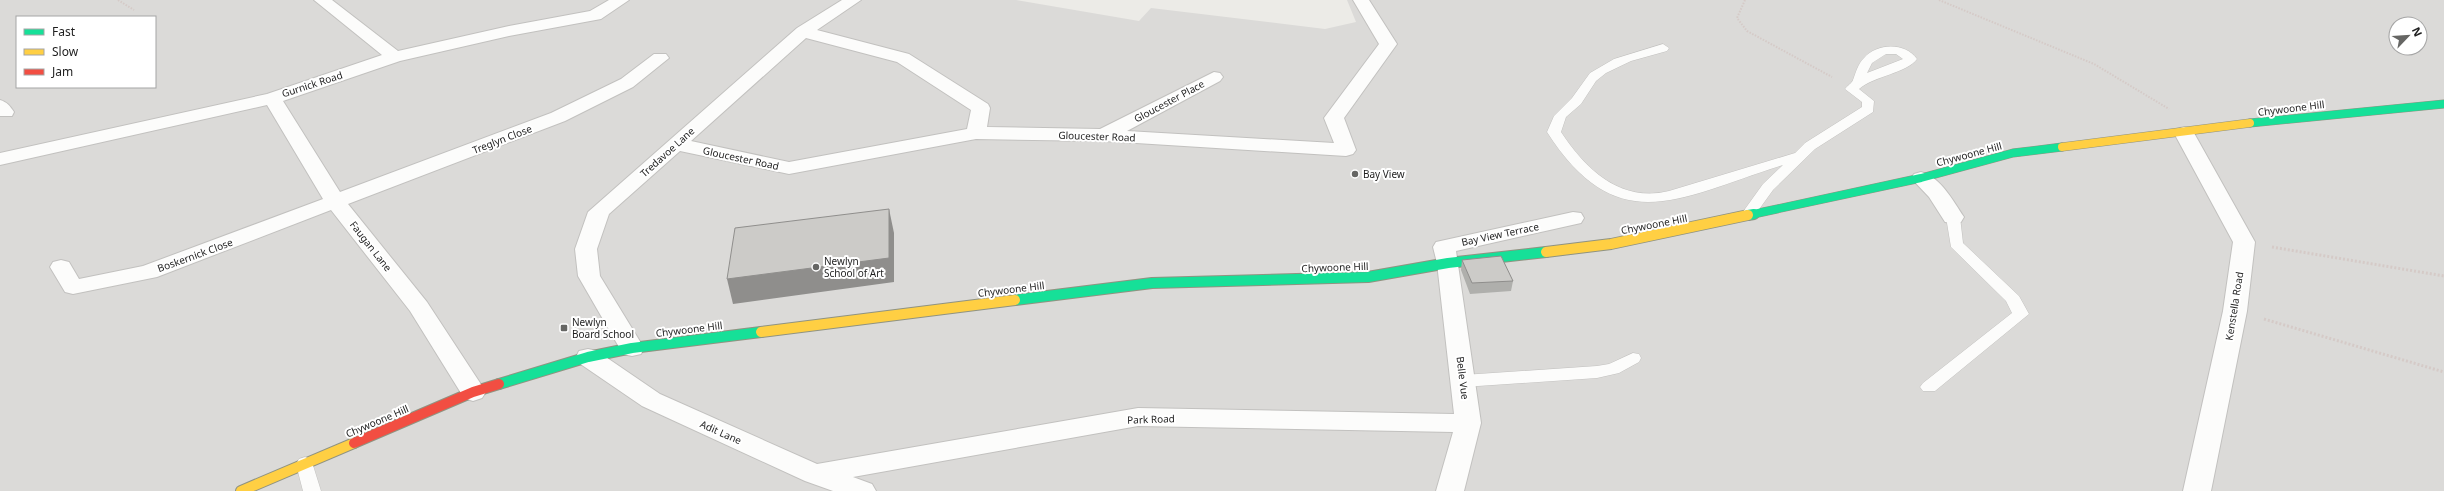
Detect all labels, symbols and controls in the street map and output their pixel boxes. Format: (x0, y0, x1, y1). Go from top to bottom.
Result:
legend (16, 16, 156, 88)
north arrow (2388, 16, 2428, 56)
text: Fast (52, 23, 76, 40)
text: N (2409, 24, 2426, 39)
text: Slow (52, 43, 79, 60)
text: Jam (51, 63, 73, 80)
street label: Gurnick Road (280, 68, 344, 100)
street label: Gloucester Place (1131, 76, 1207, 125)
street label: Chywoone Hill (2257, 97, 2325, 119)
street label: Treglyn Close (470, 121, 534, 157)
street label: Tredavoe Lane (637, 124, 697, 180)
street label: Gloucester Road (1058, 128, 1136, 144)
street label: Chywoone Hill (1935, 139, 2003, 169)
street label: Gloucester Road (702, 143, 780, 173)
place label: Bay View (1363, 167, 1405, 181)
marker: Bay View (1350, 169, 1360, 179)
street label: Chywoone Hill (1620, 211, 1688, 237)
street label: Faugan Lane (347, 218, 395, 274)
street label: Bay View Terrace (1460, 219, 1540, 249)
street label: Boskernick Close (155, 235, 235, 275)
place label: Newlyn School of Art (824, 254, 884, 280)
street label: Chywoone Hill (1301, 259, 1369, 275)
marker: Newlyn School of Art (811, 262, 821, 272)
street label: Kenstella Road (2222, 271, 2246, 341)
street label: Chywoone Hill (977, 278, 1045, 300)
place label: Newlyn Board School (572, 315, 634, 341)
street label: Chywoone Hill (655, 318, 723, 340)
marker: Newlyn Board School (559, 323, 569, 333)
street label: Belle Vue (1453, 356, 1473, 401)
street label: Chywoone Hill (343, 401, 411, 441)
street label: Park Road (1127, 411, 1175, 427)
street label: Adit Lane (698, 417, 744, 447)

